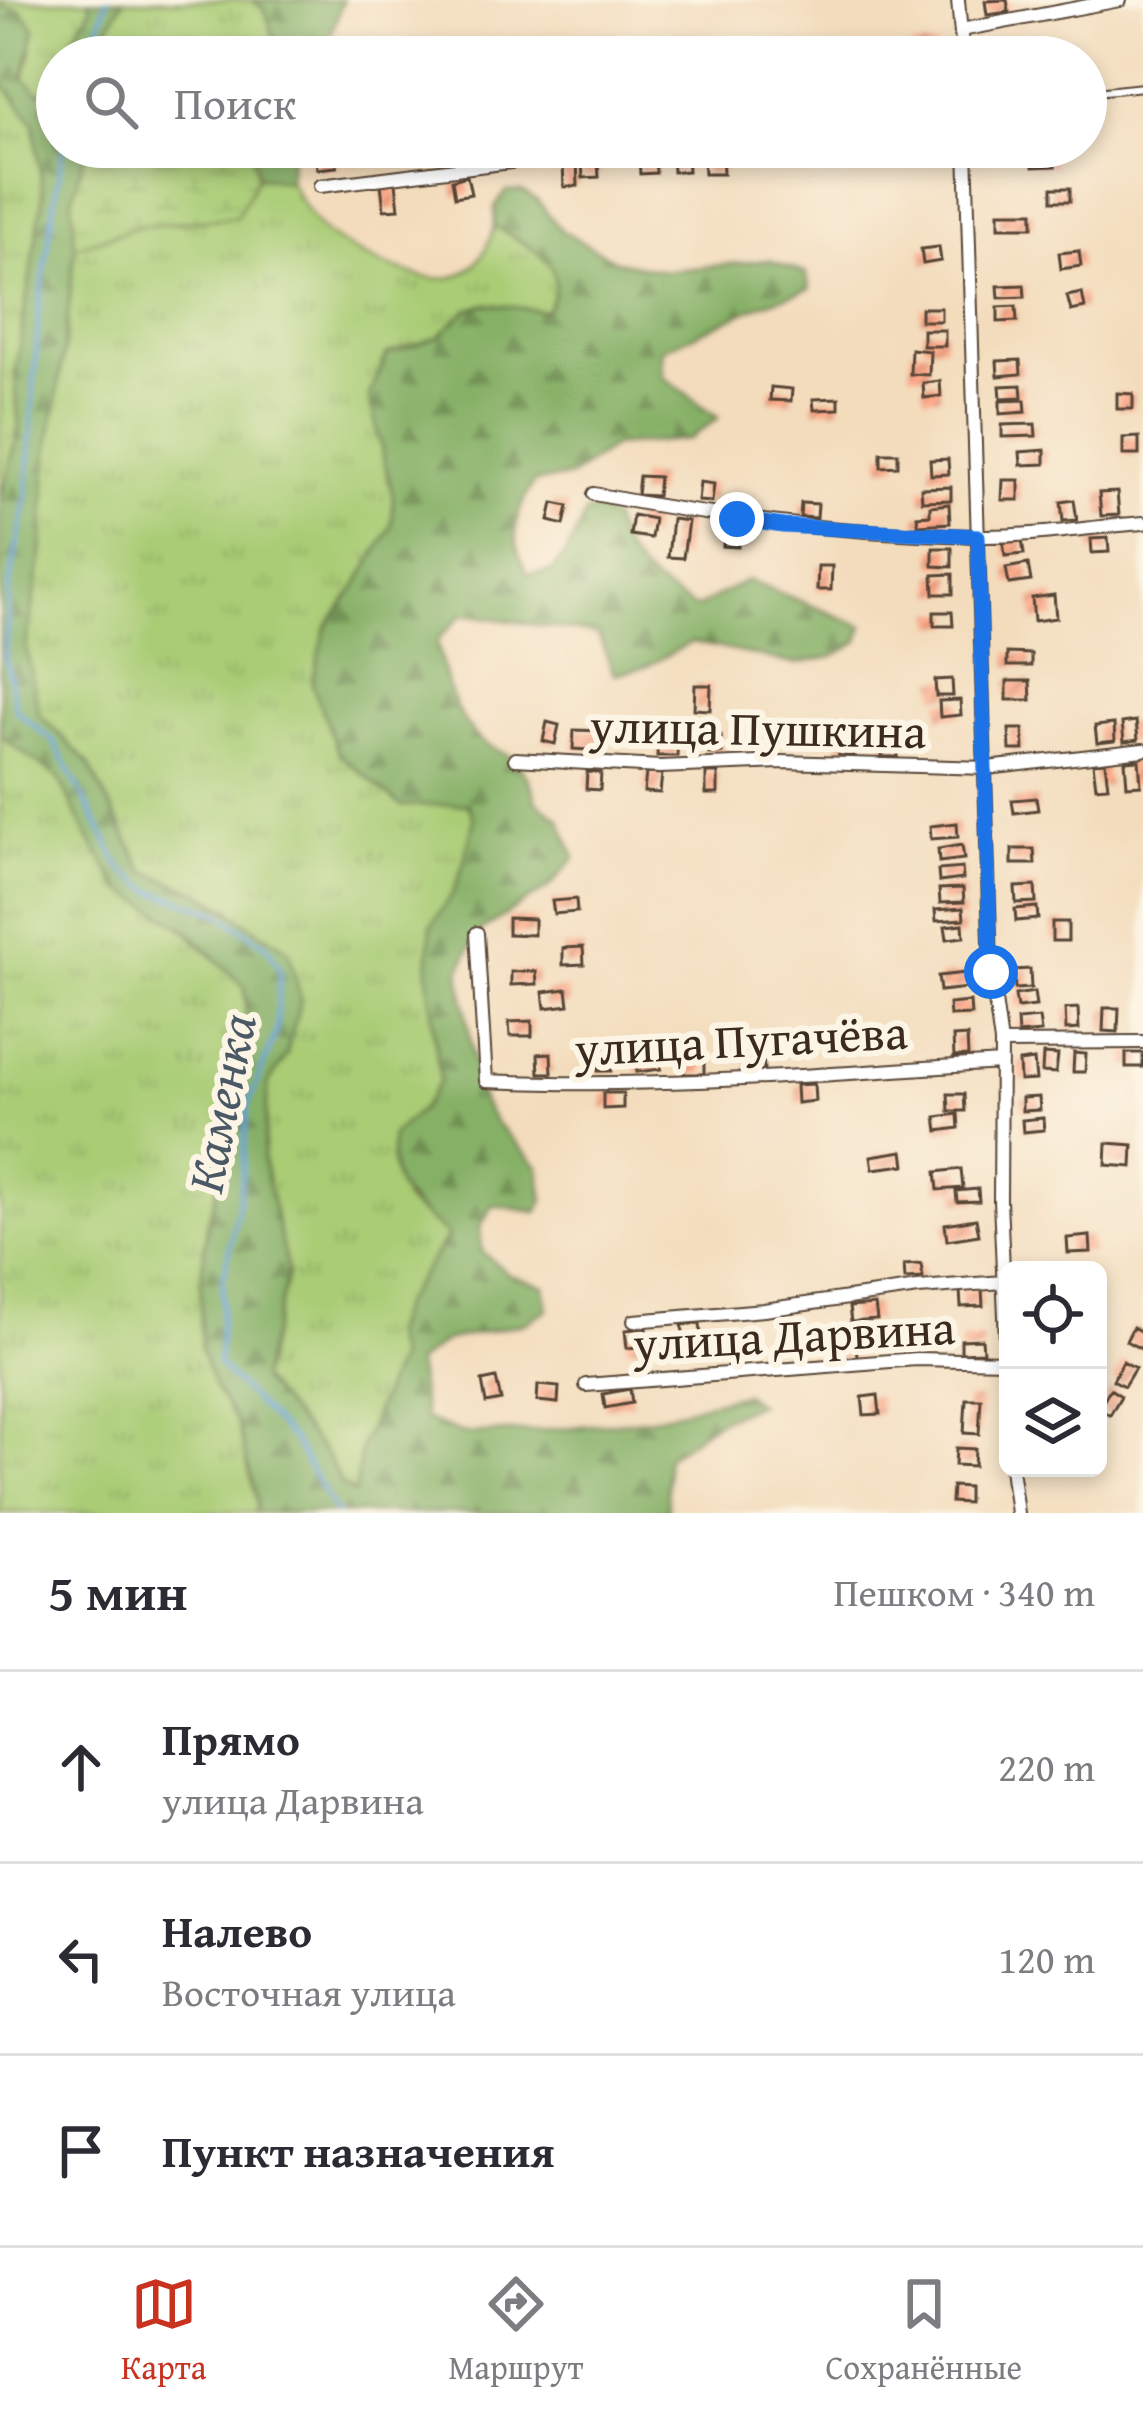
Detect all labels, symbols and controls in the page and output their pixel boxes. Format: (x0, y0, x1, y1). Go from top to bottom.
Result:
search box (36, 36, 1107, 168)
icon: search (78, 69, 144, 135)
text: Поиск (174, 70, 296, 135)
route end (710, 492, 764, 546)
street label: улица Пушкина (588, 689, 927, 766)
route start (964, 945, 1018, 999)
street label: улица Пугачёва (572, 995, 909, 1084)
water label: Каменка (166, 1007, 275, 1199)
map controls (999, 1261, 1107, 1477)
button: locate (999, 1261, 1107, 1369)
street label: улица Дарвина (630, 1291, 957, 1378)
button: layers (999, 1369, 1107, 1477)
text: 5 мин (48, 1554, 187, 1629)
text: Пешком · 340 m (833, 1563, 1095, 1620)
text: Прямо (162, 1706, 300, 1771)
icon: ahead (48, 1734, 114, 1800)
text: 220 m (998, 1738, 1095, 1795)
text: улица Дарвина (162, 1771, 424, 1828)
text: Налево (162, 1898, 312, 1963)
icon: left (48, 1926, 114, 1992)
text: 120 m (998, 1930, 1095, 1987)
text: Восточная улица (162, 1963, 456, 2020)
icon: arrive (48, 2118, 114, 2184)
text: Пункт назначения (162, 2118, 555, 2183)
tab: Карта (121, 2271, 206, 2391)
tab: Маршрут (448, 2271, 583, 2391)
tab: Сохранённые (825, 2271, 1022, 2391)

